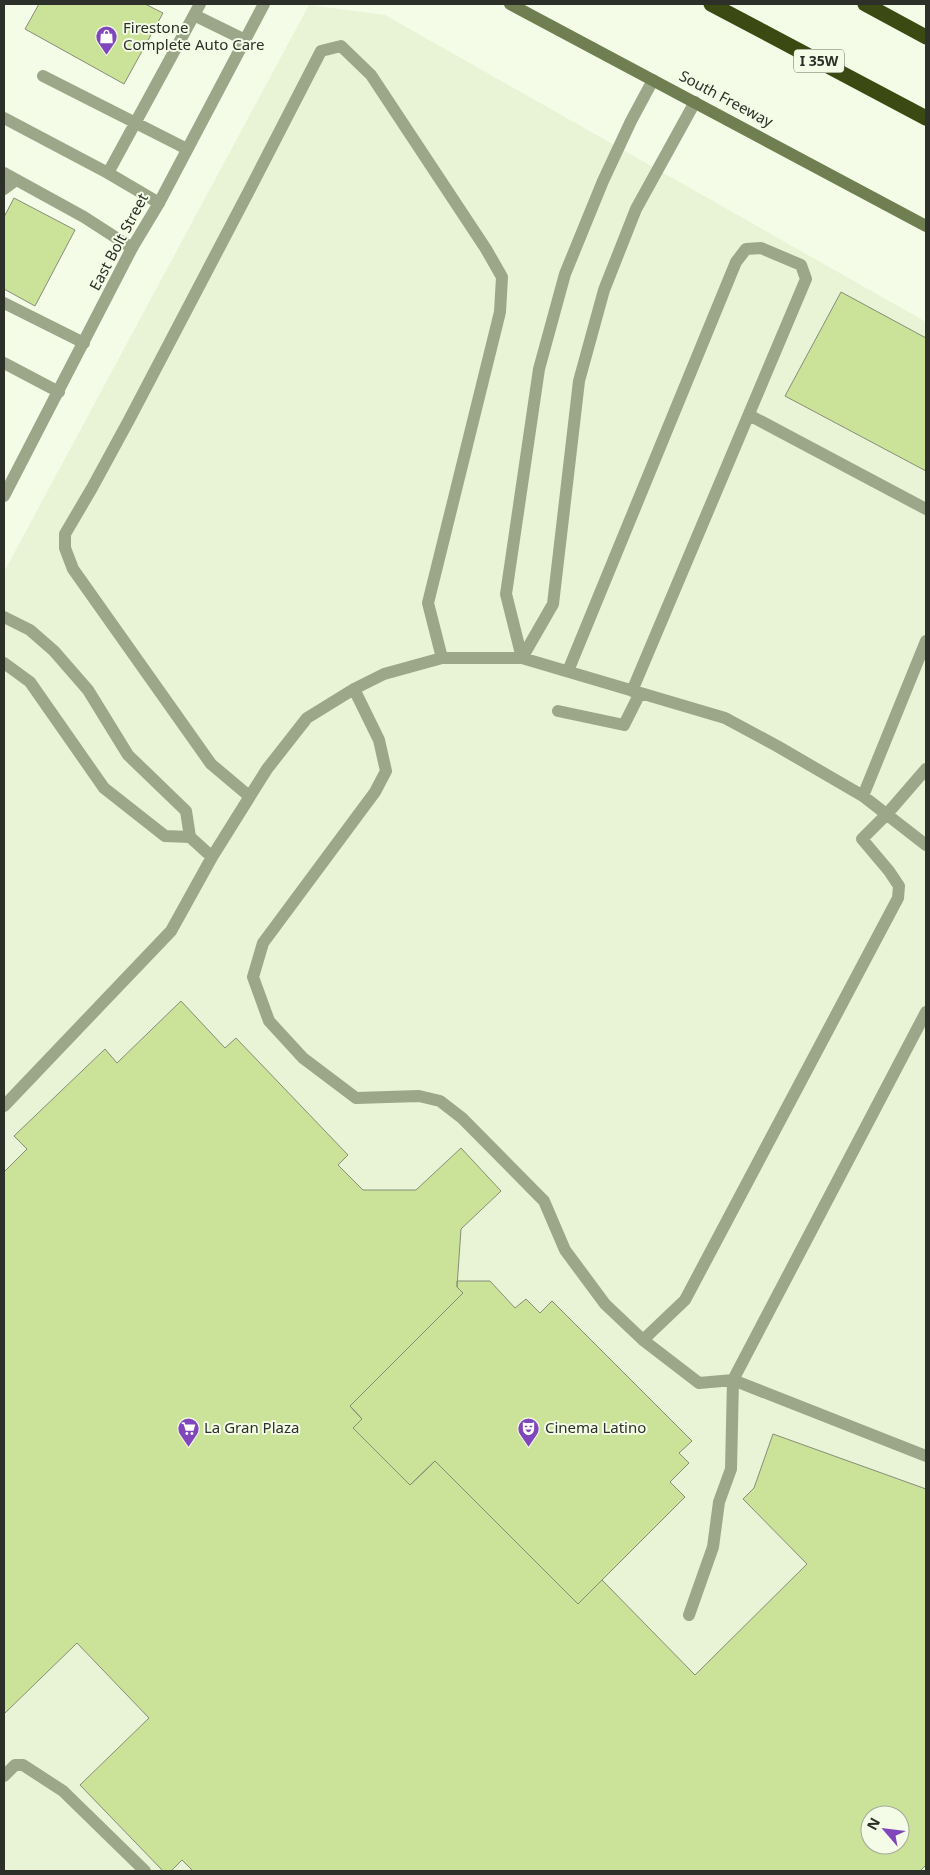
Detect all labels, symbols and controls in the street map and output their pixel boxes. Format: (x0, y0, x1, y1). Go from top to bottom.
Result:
place label: Firestone Complete Auto Care (123, 17, 264, 54)
shop icon: Firestone Complete Auto Care (95, 25, 119, 56)
road number: I 35W (794, 49, 844, 72)
street label: South Freeway (676, 65, 777, 131)
street label: East Bolt Street (84, 189, 152, 294)
supermarket icon: La Gran Plaza (176, 1416, 200, 1447)
theatre icon: Cinema Latino (517, 1416, 541, 1447)
place label: La Gran Plaza (204, 1417, 299, 1437)
place label: Cinema Latino (545, 1417, 646, 1437)
north arrow (860, 1805, 910, 1855)
text: N (862, 1814, 884, 1833)

